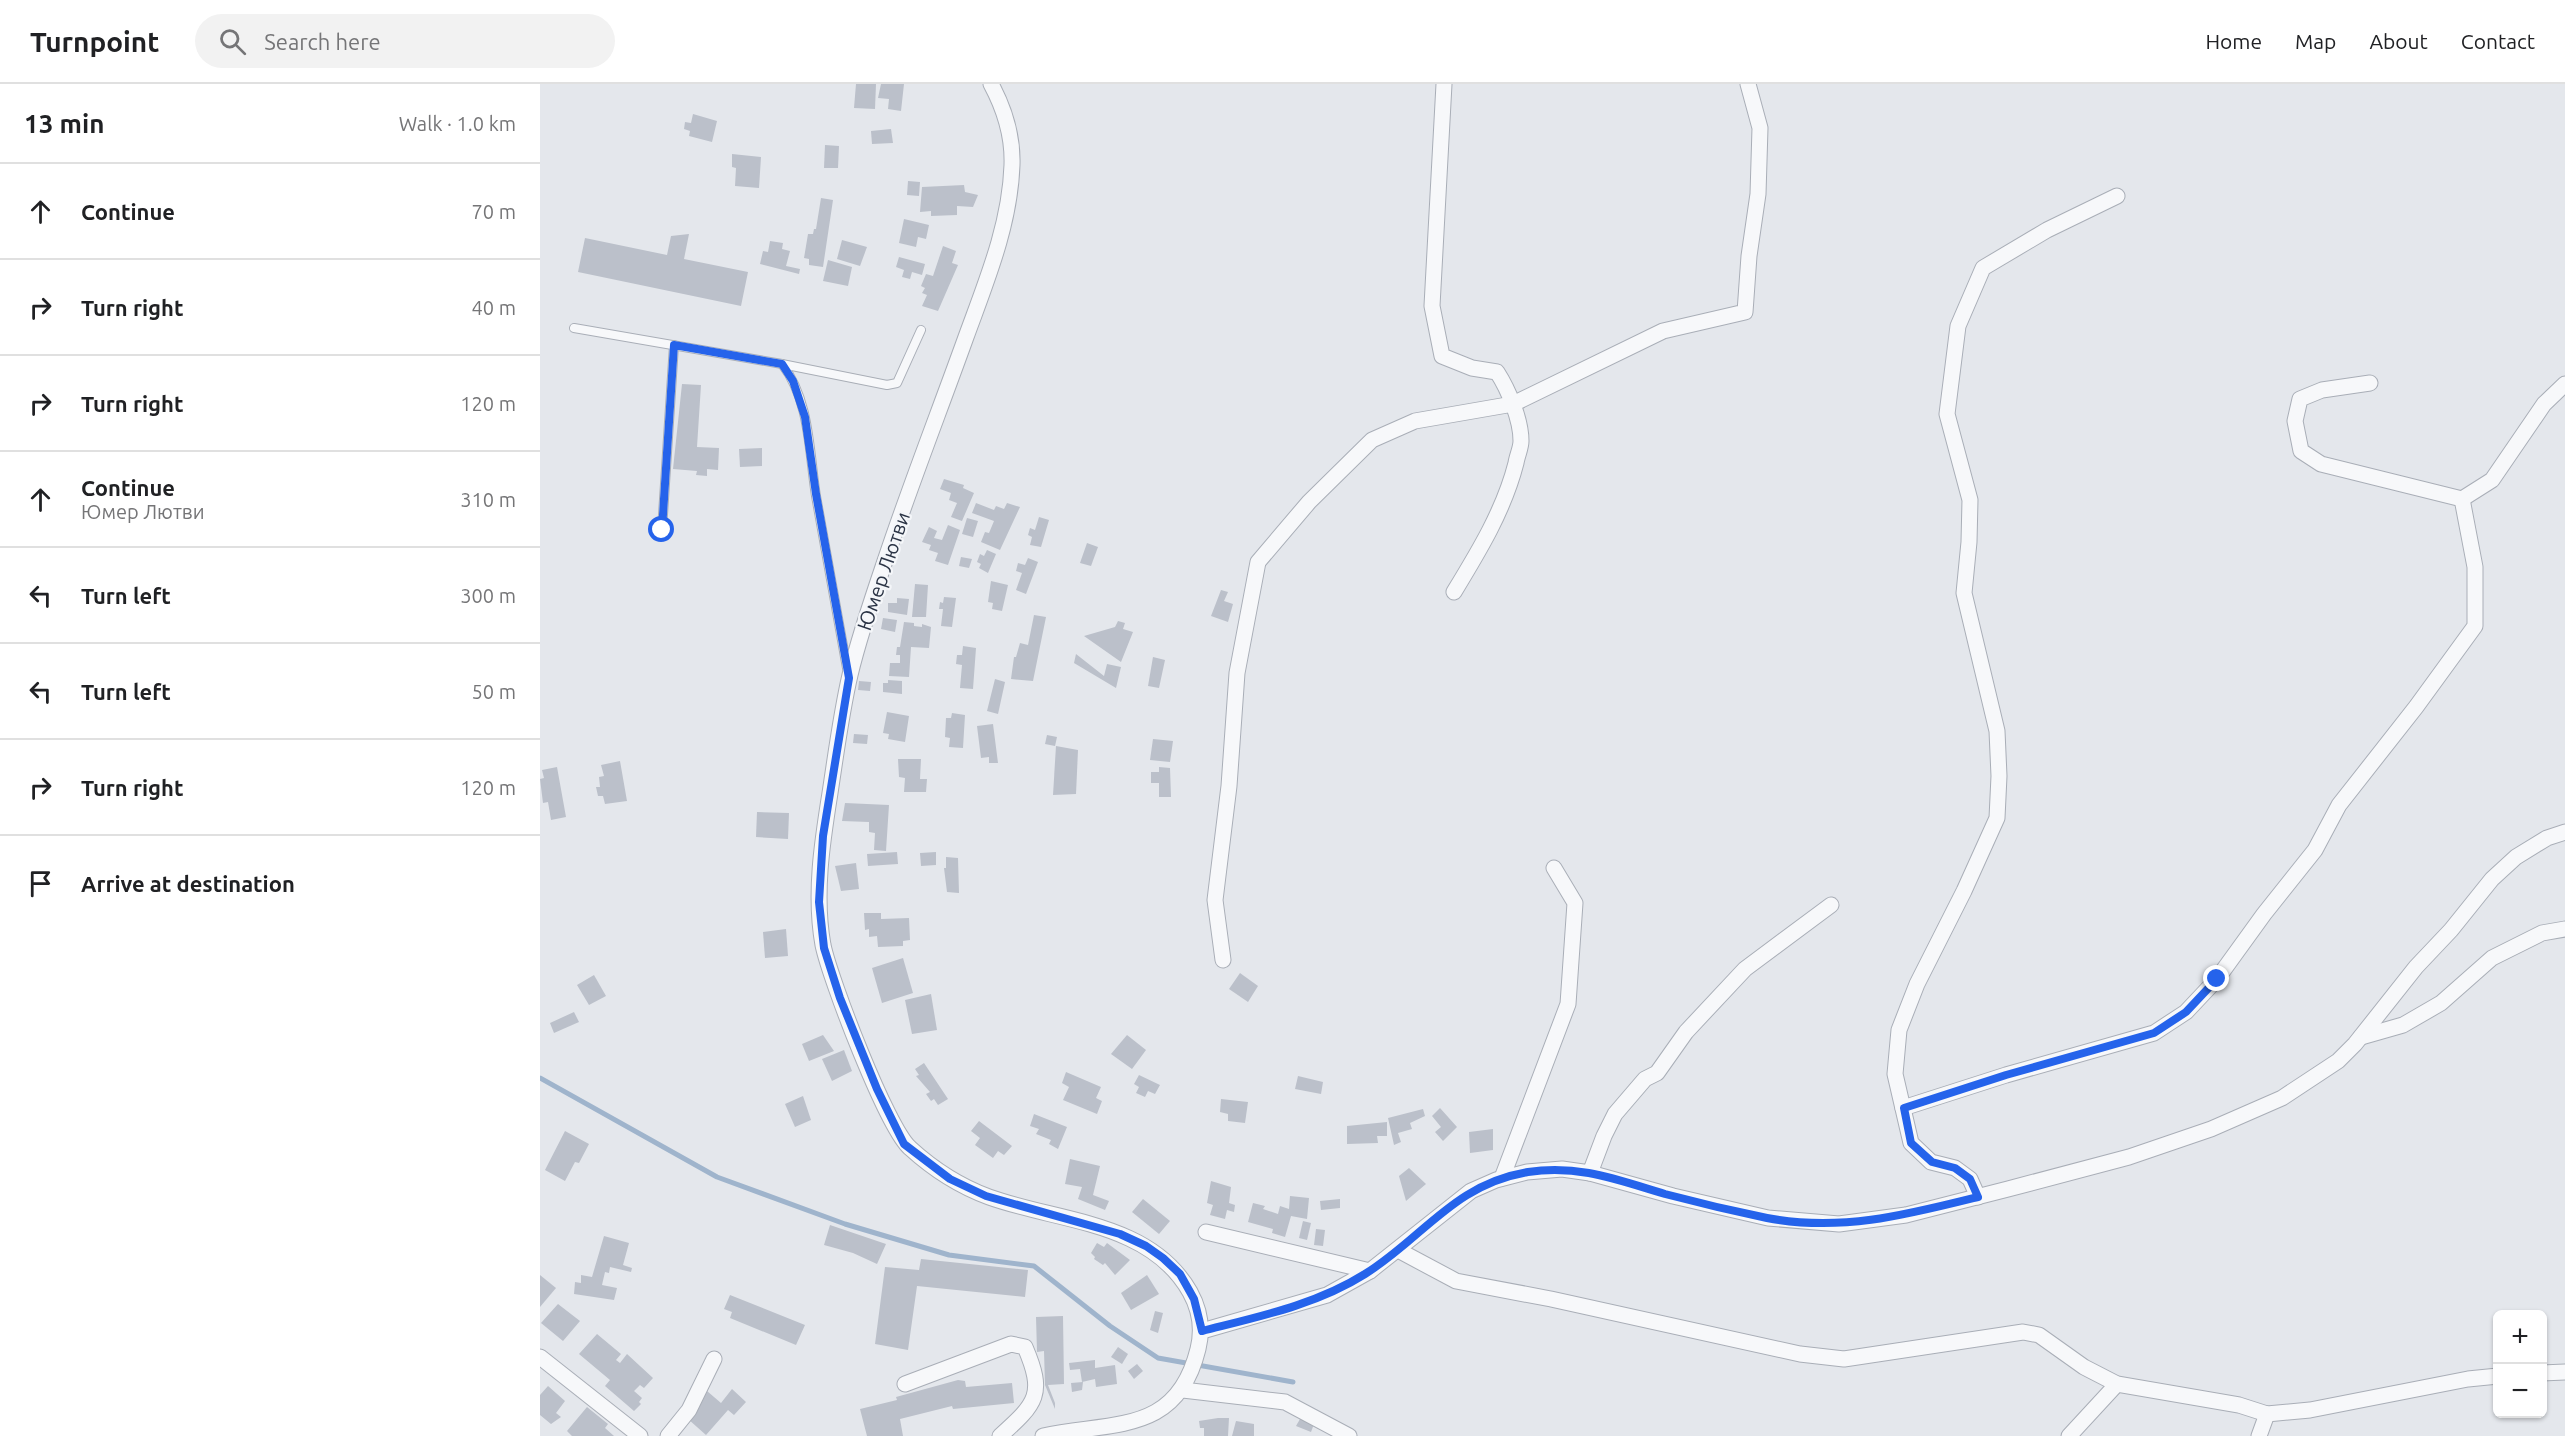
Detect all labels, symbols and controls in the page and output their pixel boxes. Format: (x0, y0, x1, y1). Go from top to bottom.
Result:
search box (195, 14, 615, 68)
icon: search (216, 25, 249, 58)
text: Turnpoint (30, 26, 159, 57)
text: Search here (264, 29, 381, 54)
text: Home (2205, 29, 2262, 53)
text: Map (2295, 29, 2336, 53)
text: About (2369, 29, 2428, 53)
text: Contact (2461, 29, 2535, 53)
text: 13 min (24, 109, 104, 138)
text: Walk · 1.0 km (399, 112, 516, 135)
icon: ahead (24, 195, 57, 228)
text: Continue (81, 199, 175, 224)
text: 70 m (472, 200, 516, 223)
icon: right (24, 291, 57, 324)
text: Turn right (81, 295, 183, 320)
text: 40 m (472, 296, 516, 319)
icon: right (24, 387, 57, 420)
text: Turn right (81, 391, 183, 416)
text: 120 m (460, 392, 516, 415)
text: Continue (81, 475, 175, 500)
icon: ahead (24, 483, 57, 516)
text: 310 m (460, 488, 516, 511)
text: Юмер Лютви (81, 500, 205, 523)
street label: Юмер Лютви (852, 509, 914, 633)
route start (648, 516, 674, 542)
icon: left (24, 579, 57, 612)
text: Turn left (81, 583, 171, 608)
text: 300 m (460, 584, 516, 607)
icon: left (24, 675, 57, 708)
text: Turn left (81, 679, 171, 704)
text: 50 m (472, 680, 516, 703)
icon: right (24, 771, 57, 804)
text: Turn right (81, 775, 183, 800)
text: 120 m (460, 776, 516, 799)
icon: arrive (24, 867, 57, 900)
text: Arrive at destination (81, 871, 295, 896)
route end (2203, 965, 2229, 991)
map controls (2493, 1310, 2547, 1418)
button: + (2493, 1310, 2547, 1364)
button: − (2493, 1364, 2547, 1418)

